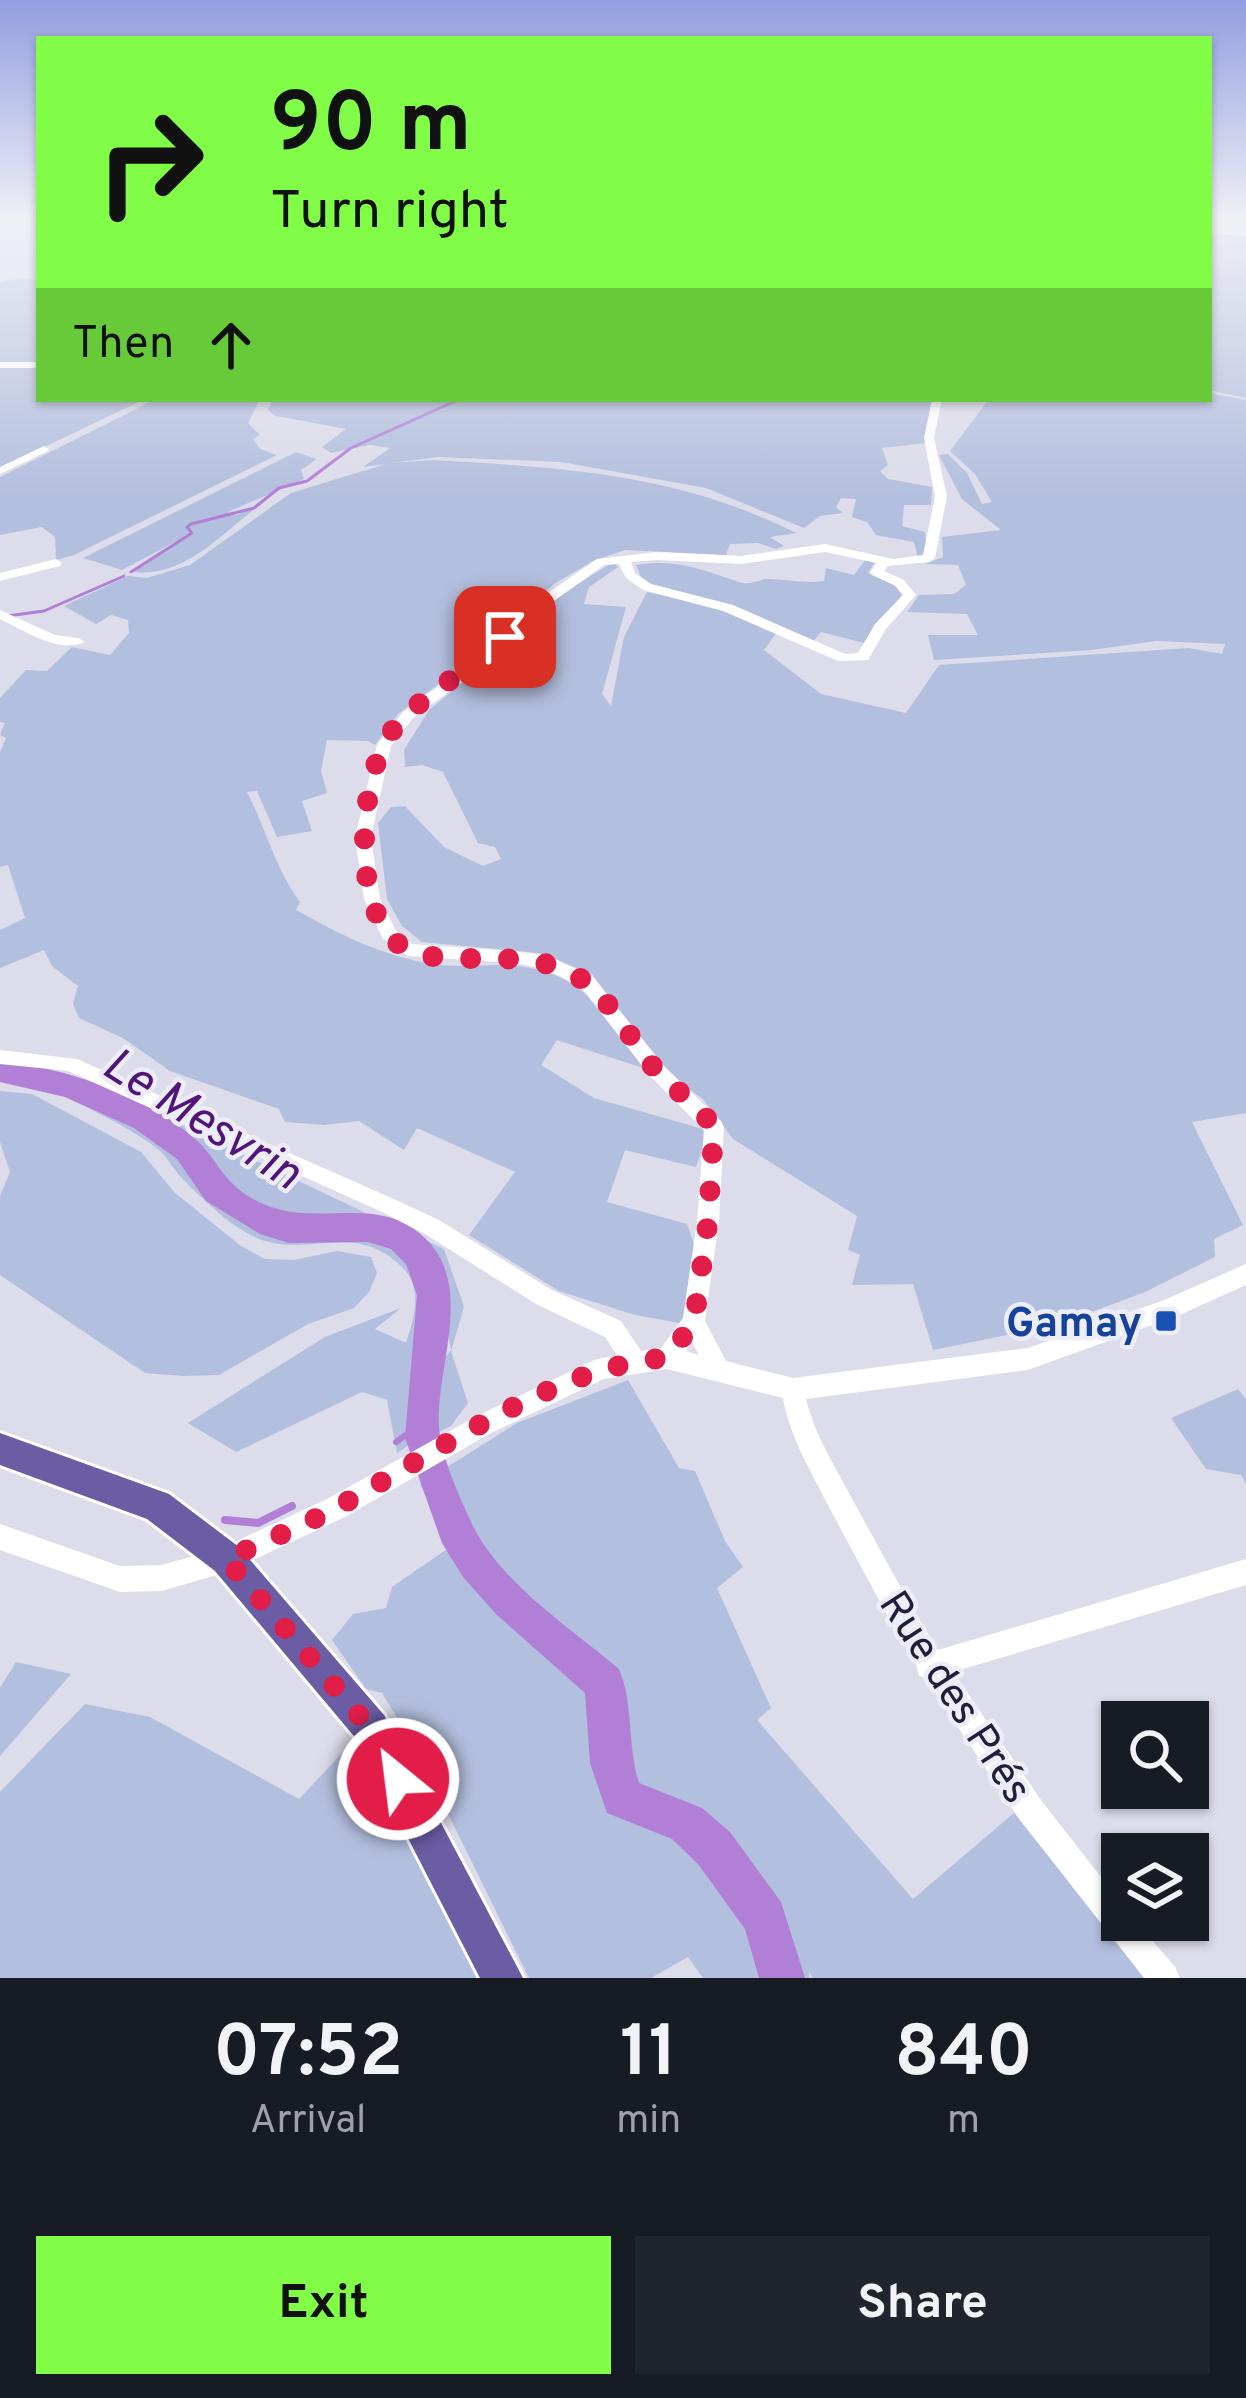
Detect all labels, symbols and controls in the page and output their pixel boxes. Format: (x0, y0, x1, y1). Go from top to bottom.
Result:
text: 90 m (270, 75, 472, 181)
icon: right (72, 84, 228, 240)
text: Turn right (270, 179, 509, 248)
icon: ahead (198, 312, 264, 378)
text: Then (72, 317, 174, 374)
pin (454, 586, 556, 688)
icon: arrive (472, 604, 538, 670)
water label: Le Mesvrin (90, 1037, 311, 1206)
place label: Gamay (1006, 1299, 1142, 1352)
marker: Gamay (1153, 1308, 1179, 1334)
street label: Rue des Prés (865, 1582, 1042, 1815)
map controls (1101, 1701, 1209, 1941)
button: search (1101, 1701, 1209, 1809)
position arrow (335, 1716, 461, 1842)
button: layers (1101, 1833, 1209, 1941)
text: 07:52 (213, 2010, 403, 2102)
text: 11 (620, 2010, 677, 2102)
text: 840 (894, 2010, 1033, 2102)
text: Arrival (250, 2098, 366, 2147)
text: min (616, 2098, 681, 2147)
text: m (947, 2098, 980, 2147)
button: Exit (36, 2236, 611, 2374)
button: Share (635, 2236, 1210, 2374)

